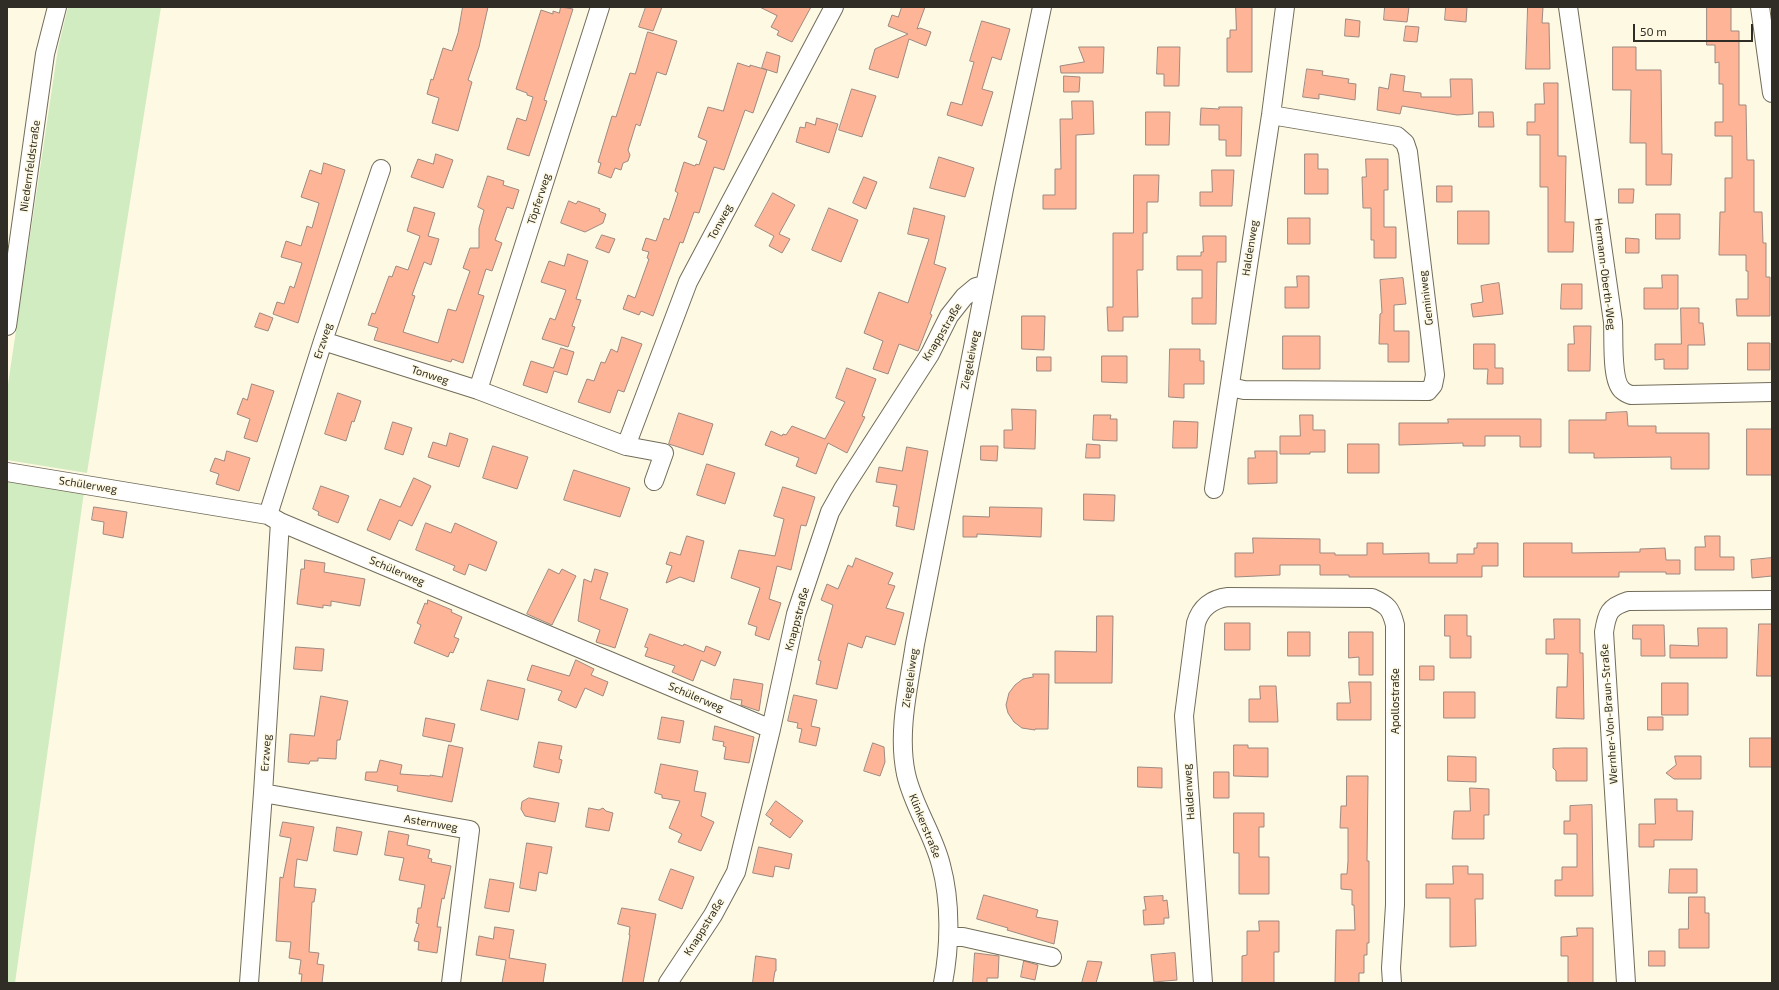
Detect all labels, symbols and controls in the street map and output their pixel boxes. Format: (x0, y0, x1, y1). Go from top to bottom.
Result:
scale bar (1635, 16, 1755, 42)
text: 50 m (1640, 24, 1667, 38)
street label: Niedernfeldstraße (17, 119, 43, 213)
street label: Töpferweg (524, 172, 554, 226)
street label: Tonweg (705, 202, 735, 242)
street label: Hermann-Oberth-Weg (1592, 217, 1618, 331)
street label: Haldenweg (1239, 219, 1261, 277)
street label: Geminiweg (1416, 270, 1436, 326)
street label: Knappstraße (920, 301, 964, 363)
street label: Erzweg (311, 321, 335, 361)
street label: Ziegeleiweg (958, 329, 982, 391)
street label: Tonweg (409, 363, 451, 387)
street label: Schülerweg (58, 474, 118, 496)
street label: Schülerweg (367, 553, 427, 589)
street label: Knappstraße (782, 586, 812, 652)
street label: Wernher-Von-Braun-Straße (1598, 643, 1620, 785)
street label: Ziegeleiweg (899, 647, 921, 709)
street label: Apollostraße (1388, 668, 1402, 734)
street label: Schülerweg (666, 679, 726, 715)
street label: Erzweg (258, 734, 274, 772)
street label: Haldenweg (1180, 763, 1198, 821)
street label: Klinkerstraße (906, 792, 944, 860)
street label: Asternweg (403, 812, 459, 834)
street label: Knappstraße (681, 896, 727, 958)

